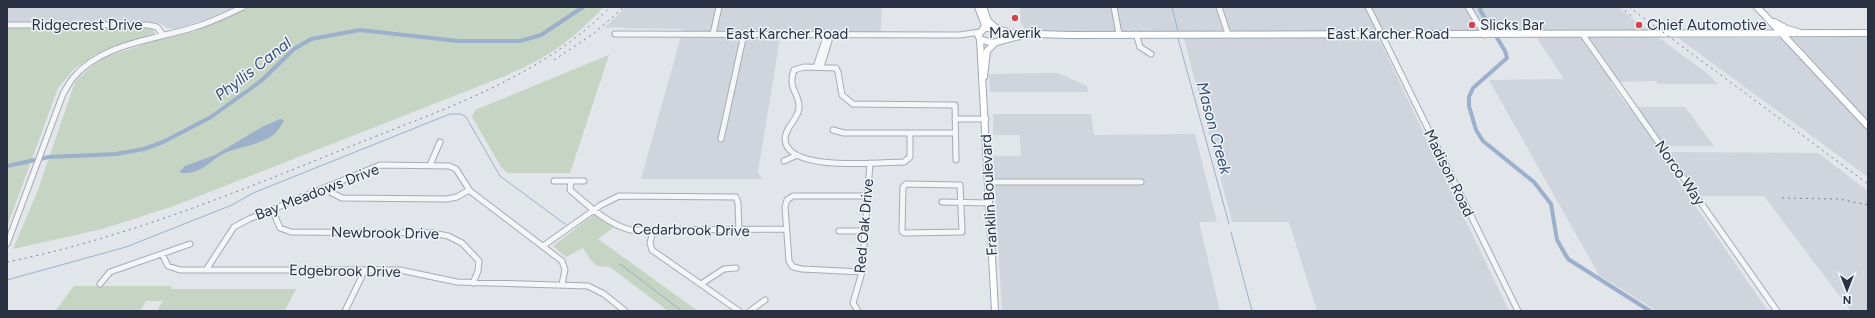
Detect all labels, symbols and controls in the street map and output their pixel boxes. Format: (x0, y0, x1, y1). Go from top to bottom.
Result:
marker: Maverik (1010, 13, 1020, 23)
street label: Ridgecrest Drive (31, 16, 143, 34)
place label: Slicks Bar (1480, 16, 1544, 34)
place label: Chief Automotive (1647, 16, 1766, 34)
marker: Slicks Bar (1467, 20, 1477, 30)
marker: Chief Automotive (1634, 20, 1644, 30)
place label: Maverik (989, 24, 1042, 42)
street label: East Karcher Road (726, 25, 848, 43)
street label: East Karcher Road (1327, 25, 1449, 43)
water label: Phyllis Canal (211, 33, 295, 105)
water label: Mason Creek (1193, 80, 1236, 177)
street label: Madison Road (1420, 126, 1478, 220)
street label: Franklin Boulevard (977, 134, 1001, 256)
street label: Norco Way (1651, 137, 1709, 209)
street label: Bay Meadows Drive (253, 160, 381, 224)
street label: Red Oak Drive (851, 178, 877, 274)
street label: Cedarbrook Drive (632, 220, 750, 240)
street label: Newbrook Drive (331, 223, 439, 243)
street label: Edgebrook Drive (289, 261, 401, 281)
north arrow (1827, 270, 1867, 310)
text: N (1843, 293, 1851, 306)

